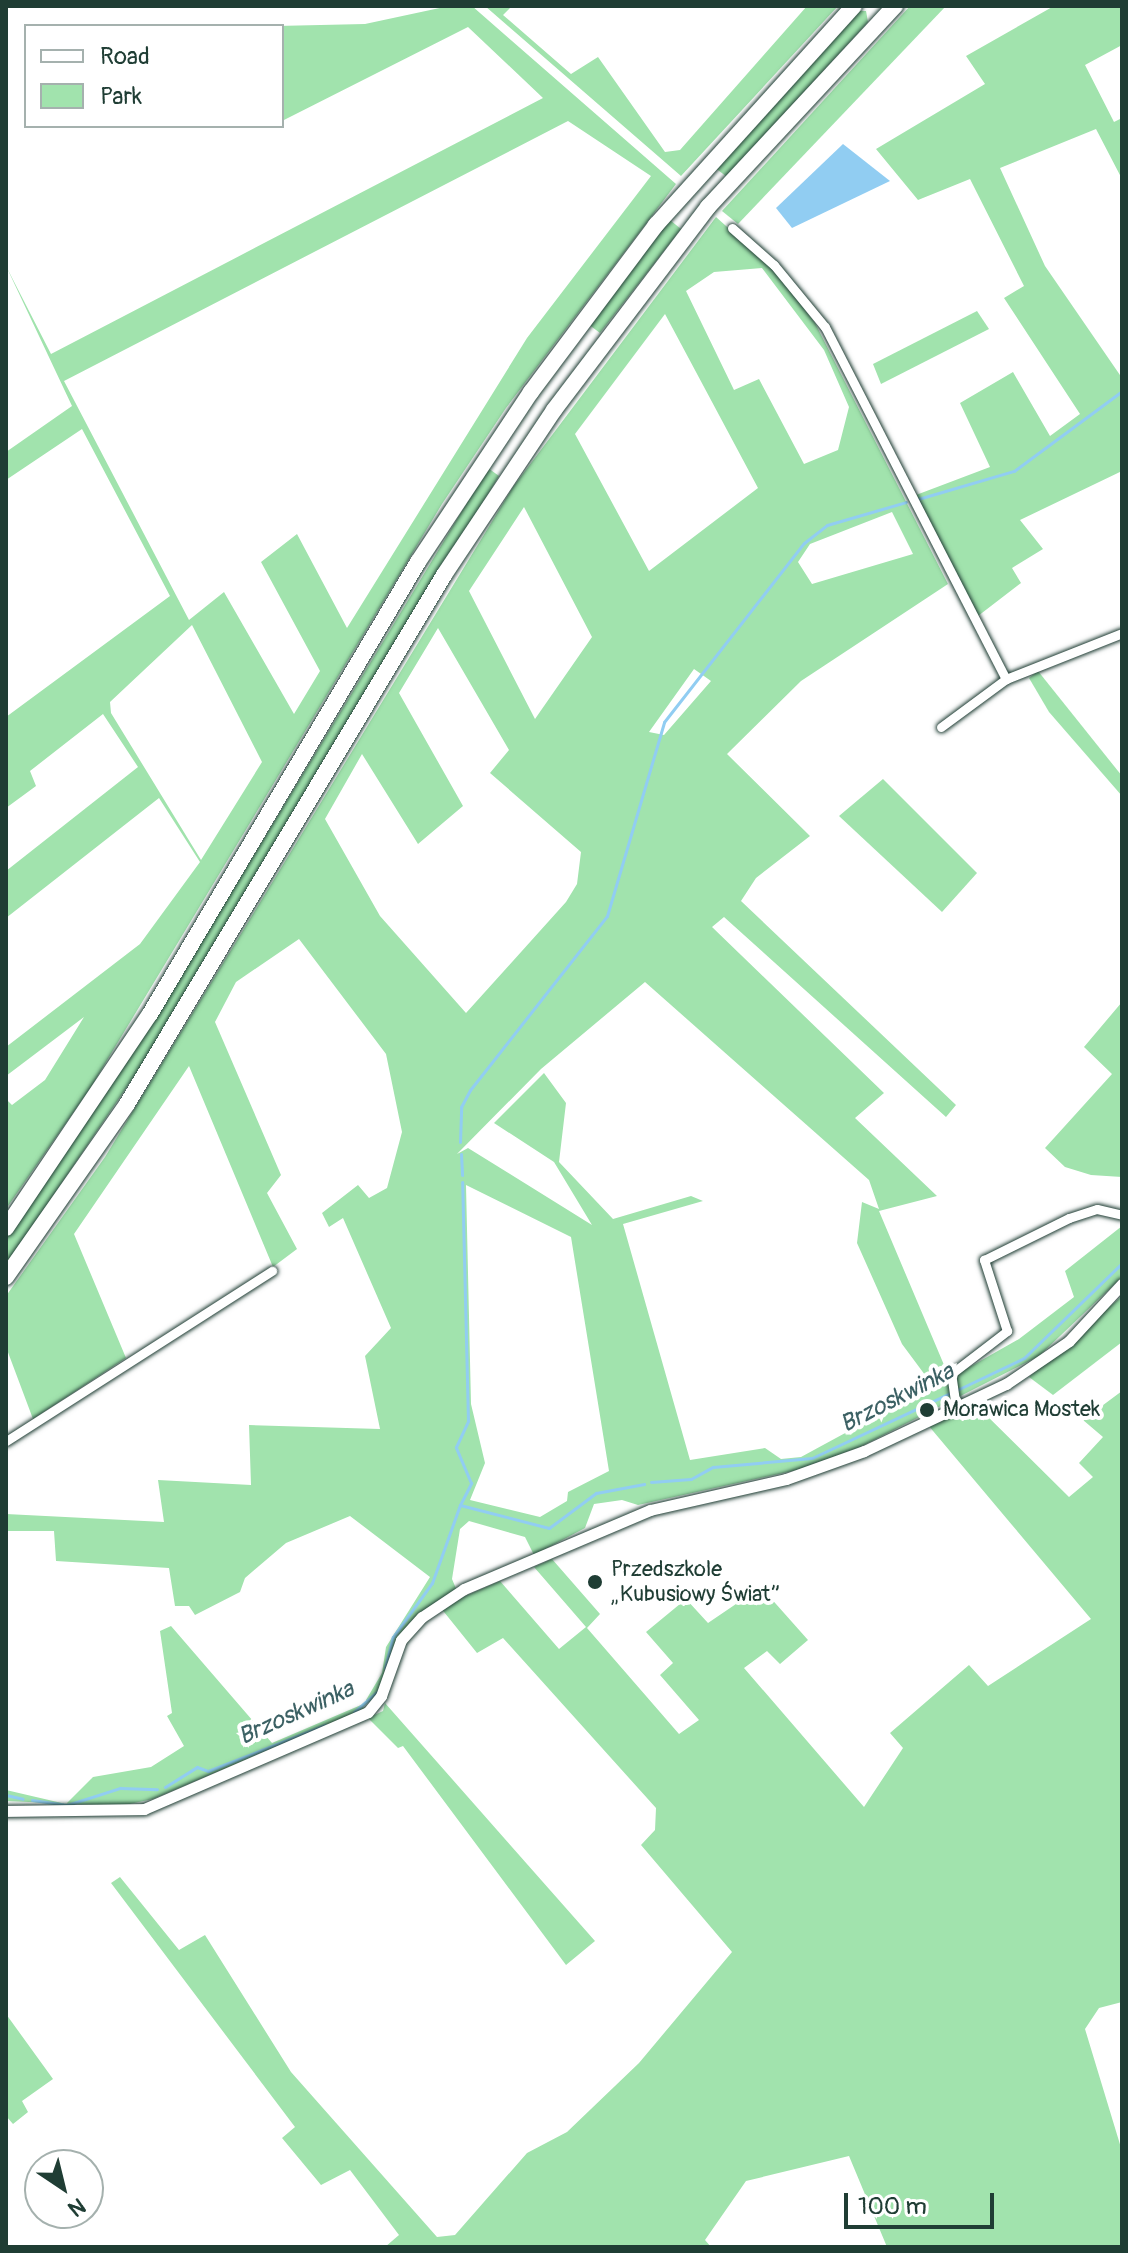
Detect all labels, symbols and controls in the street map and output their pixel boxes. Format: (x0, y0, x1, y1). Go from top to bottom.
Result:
legend (24, 24, 284, 128)
text: Road (100, 42, 150, 71)
text: Park (100, 82, 142, 111)
water label: Brzoskwinka (836, 1357, 958, 1439)
place label: Morawica Mostek (943, 1397, 1100, 1423)
marker: Morawica Mostek (918, 1401, 936, 1419)
place label: Przedszkole „Kubusiowy Świat” (611, 1556, 780, 1608)
marker: Przedszkole „Kubusiowy Świat” (586, 1573, 604, 1591)
water label: Brzoskwinka (234, 1675, 358, 1751)
north arrow (24, 2149, 104, 2229)
scale bar (848, 2177, 998, 2227)
text: N (62, 2191, 91, 2223)
text: 100 m (858, 2192, 927, 2221)

